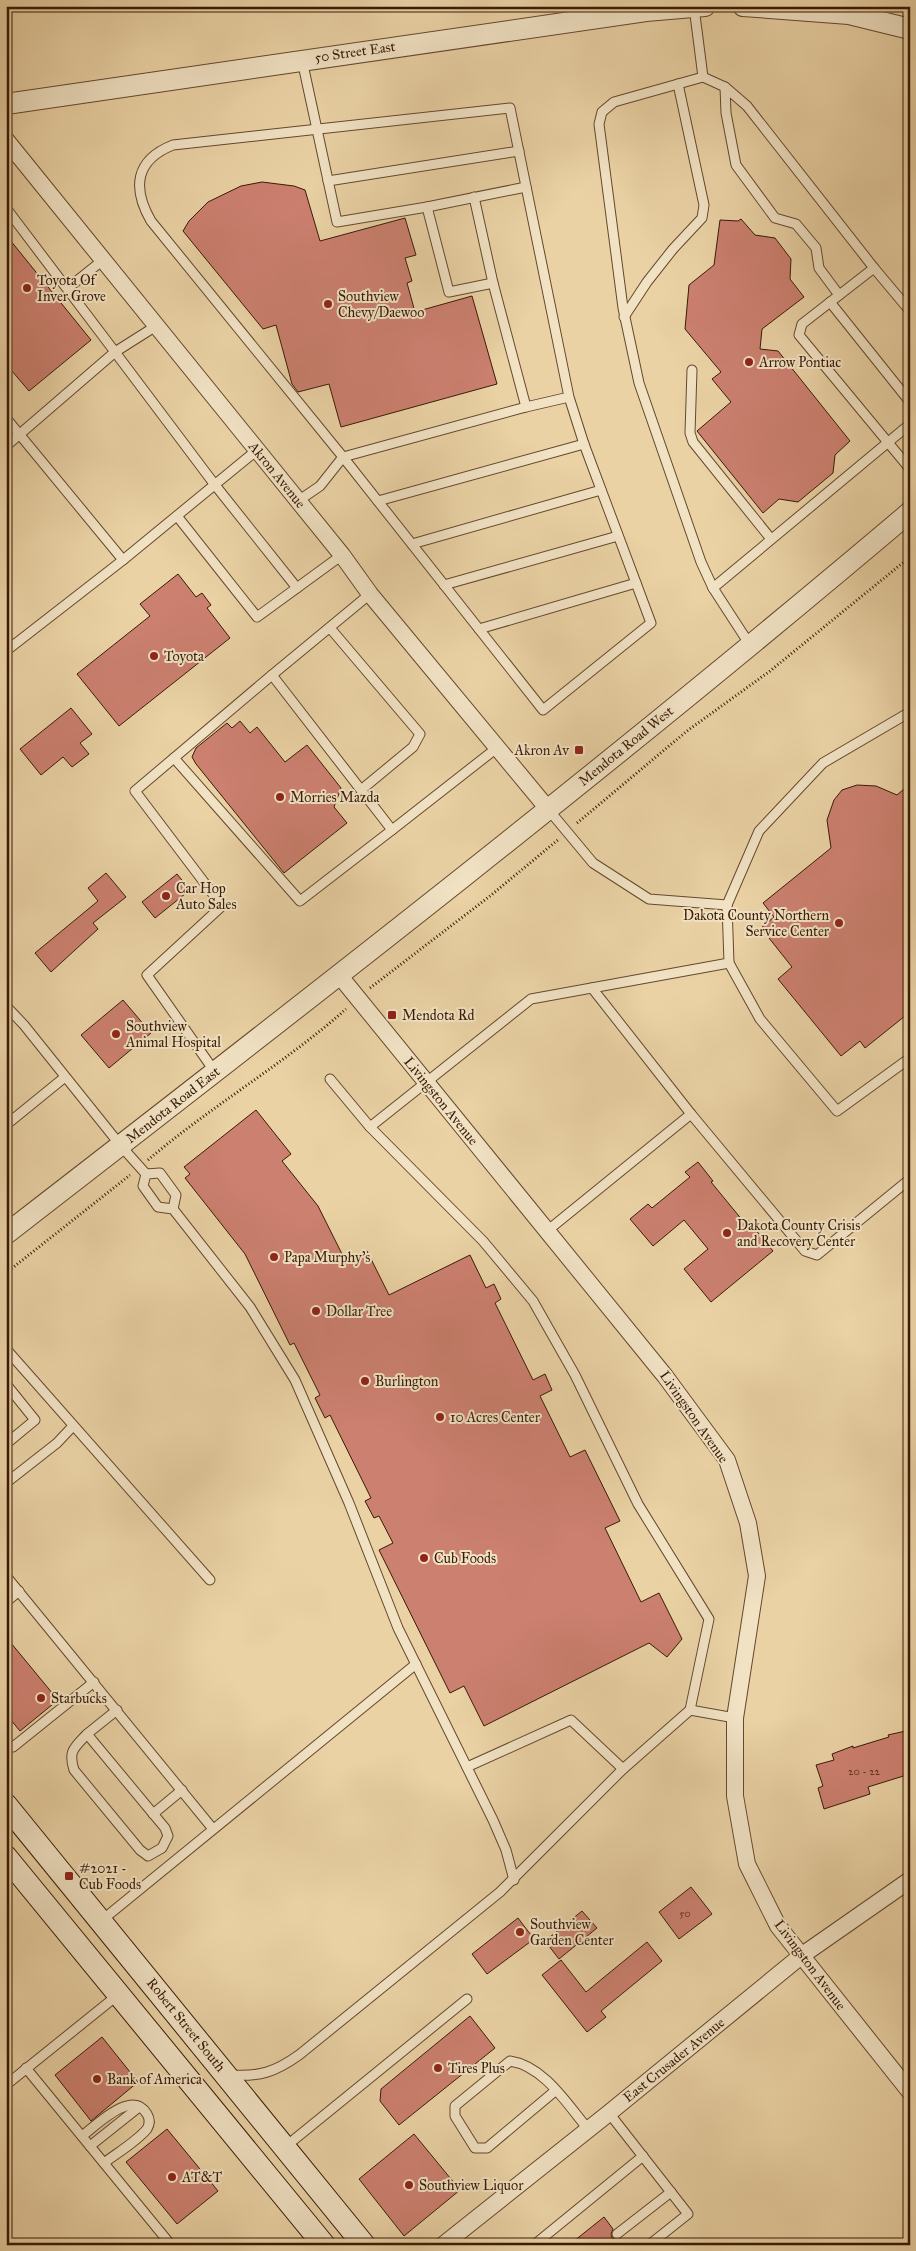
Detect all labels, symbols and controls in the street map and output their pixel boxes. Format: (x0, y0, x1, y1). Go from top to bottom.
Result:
street label: 50 Street East (313, 38, 397, 66)
place label: Toyota Of Inver Grove (37, 272, 106, 305)
marker: Toyota Of Inver Grove (21, 282, 33, 294)
place label: Southview Chevy/Daewoo (338, 288, 424, 321)
marker: Southview Chevy/Daewoo (322, 298, 334, 310)
place label: Arrow Pontiac (758, 354, 841, 371)
marker: Arrow Pontiac (743, 356, 755, 368)
street label: Akron Avenue (244, 437, 309, 512)
place label: Toyota (164, 648, 204, 665)
marker: Toyota (148, 650, 160, 662)
street label: Mendota Road West (575, 702, 677, 789)
place label: Akron Av (514, 742, 570, 759)
marker: Akron Av (573, 744, 585, 756)
place label: Morries Mazda (290, 789, 379, 806)
marker: Morries Mazda (274, 791, 286, 803)
place label: Car Hop Auto Sales (175, 880, 237, 913)
marker: Car Hop Auto Sales (160, 890, 172, 902)
place label: Dakota County Northern Service Center (683, 907, 830, 940)
marker: Dakota County Northern Service Center (833, 917, 845, 929)
place label: Mendota Rd (402, 1007, 475, 1024)
marker: Mendota Rd (386, 1009, 398, 1021)
place label: Southview Animal Hospital (125, 1018, 221, 1051)
marker: Southview Animal Hospital (110, 1028, 122, 1040)
street label: Livingston Avenue (400, 1053, 482, 1149)
street label: Mendota Road East (123, 1063, 223, 1147)
place label: Dakota County Crisis and Recovery Center (737, 1217, 860, 1250)
marker: Dakota County Crisis and Recovery Center (721, 1227, 733, 1239)
place label: Papa Murphy's (284, 1249, 370, 1266)
marker: Papa Murphy's (268, 1251, 280, 1263)
place label: Dollar Tree (326, 1303, 392, 1320)
marker: Dollar Tree (310, 1305, 322, 1317)
street label: Livingston Avenue (656, 1368, 732, 1466)
place label: Burlington (375, 1373, 439, 1390)
marker: Burlington (359, 1375, 371, 1387)
place label: 10 Acres Center (450, 1409, 541, 1426)
marker: 10 Acres Center (434, 1411, 446, 1423)
place label: Cub Foods (434, 1550, 496, 1567)
marker: Cub Foods (418, 1552, 430, 1564)
place label: Starbucks (51, 1690, 107, 1707)
marker: Starbucks (35, 1692, 47, 1704)
house number: 20 - 22 (848, 1765, 881, 1778)
place label: #2021 - Cub Foods (79, 1860, 141, 1893)
marker: #2021 - Cub Foods (63, 1870, 75, 1882)
house number: 50 (679, 1907, 691, 1920)
place label: Southview Garden Center (530, 1916, 614, 1949)
street label: Livingston Avenue (771, 1917, 850, 2014)
marker: Southview Garden Center (514, 1926, 526, 1938)
street label: Robert Street South (143, 1975, 229, 2076)
street label: East Crusader Avenue (620, 2014, 728, 2106)
place label: Tires Plus (448, 2060, 505, 2077)
marker: Tires Plus (432, 2062, 444, 2074)
place label: Bank of America (107, 2071, 202, 2088)
marker: Bank of America (91, 2073, 103, 2085)
place label: AT&T (181, 2169, 223, 2186)
marker: AT&T (166, 2171, 178, 2183)
place label: Southview Liquor (419, 2177, 524, 2195)
marker: Southview Liquor (403, 2179, 415, 2191)

